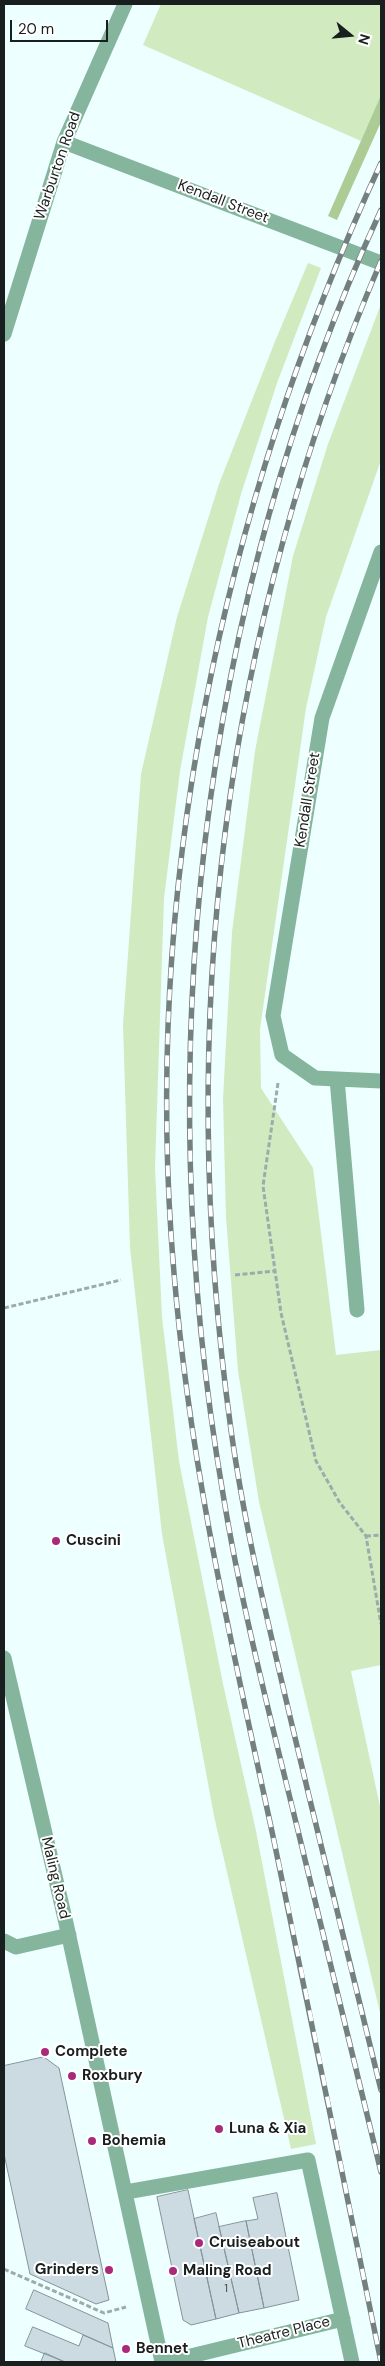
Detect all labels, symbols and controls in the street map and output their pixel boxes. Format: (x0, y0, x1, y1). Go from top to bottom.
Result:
scale bar (12, 10, 110, 42)
north arrow (325, 10, 375, 60)
text: 20 m (18, 19, 54, 39)
text: N (354, 32, 374, 47)
street label: Warburton Road (31, 110, 85, 222)
street label: Kendall Street (175, 176, 271, 228)
street label: Kendall Street (292, 751, 324, 849)
place label: Cuscini (66, 1532, 121, 1550)
marker: Cuscini (50, 1535, 62, 1547)
street label: Maling Road (37, 1835, 73, 1921)
place label: Complete (55, 2043, 127, 2061)
marker: Complete (39, 2046, 51, 2058)
place label: Roxbury (82, 2067, 143, 2085)
marker: Roxbury (66, 2070, 78, 2082)
place label: Luna & Xia (229, 2120, 306, 2138)
marker: Luna & Xia (213, 2123, 225, 2135)
place label: Bohemia (102, 2132, 166, 2150)
marker: Bohemia (86, 2135, 98, 2147)
place label: Cruiseabout (209, 2234, 300, 2252)
marker: Cruiseabout (193, 2237, 205, 2249)
place label: Grinders (35, 2261, 99, 2279)
place label: Maling Road (183, 2262, 272, 2280)
marker: Grinders (103, 2264, 115, 2276)
marker: Maling Road (167, 2265, 179, 2277)
house number: 1 (224, 2282, 228, 2296)
street label: Theatre Place (236, 2313, 332, 2353)
place label: Bennet (136, 2340, 189, 2358)
marker: Bennet (120, 2343, 132, 2355)

